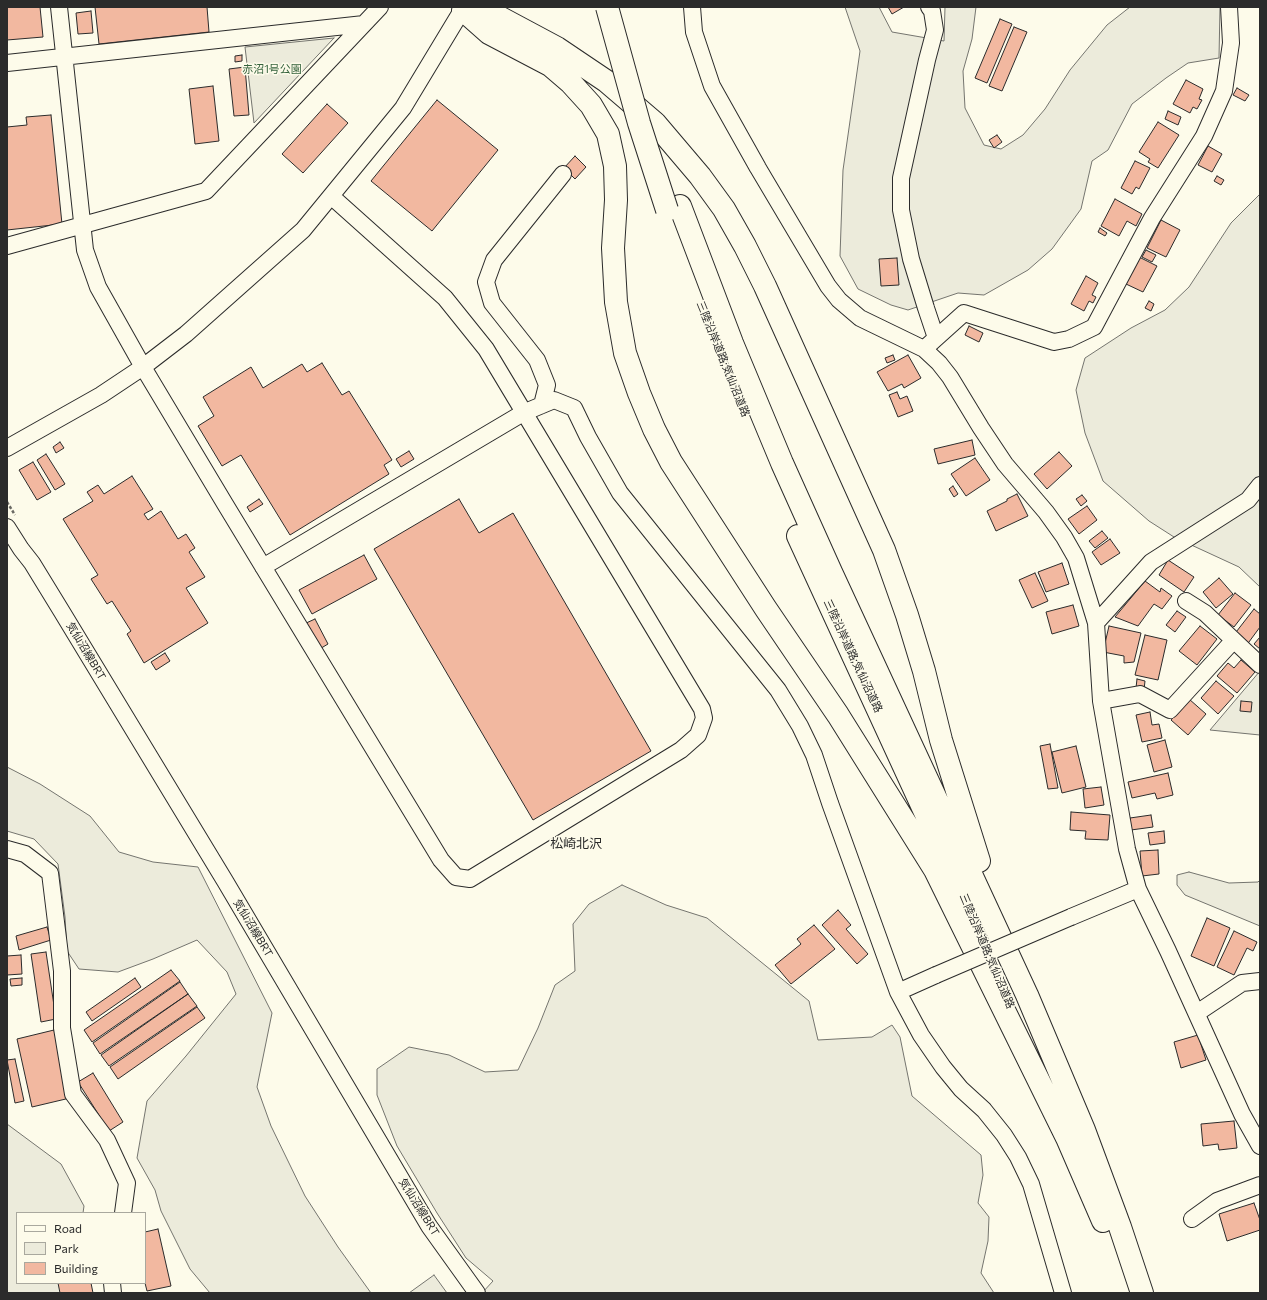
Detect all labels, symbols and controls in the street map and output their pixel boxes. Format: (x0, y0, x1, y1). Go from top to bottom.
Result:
park label: 赤沼1号公園 (242, 62, 302, 76)
street label: 三陸沿岸道路;気仙沼道路 (694, 299, 752, 419)
street label: 三陸沿岸道路;気仙沼道路 (821, 597, 885, 715)
street label: 気仙沼線BRT (64, 620, 108, 682)
district label: 松崎北沢 (550, 836, 602, 852)
street label: 三陸沿岸道路;気仙沼道路 (957, 892, 1017, 1010)
street label: 気仙沼線BRT (231, 897, 275, 959)
street label: 気仙沼線BRT (396, 1176, 442, 1238)
legend (16, 1212, 146, 1284)
text: Road (54, 1221, 82, 1235)
text: Park (54, 1241, 79, 1255)
text: Building (54, 1261, 98, 1275)

